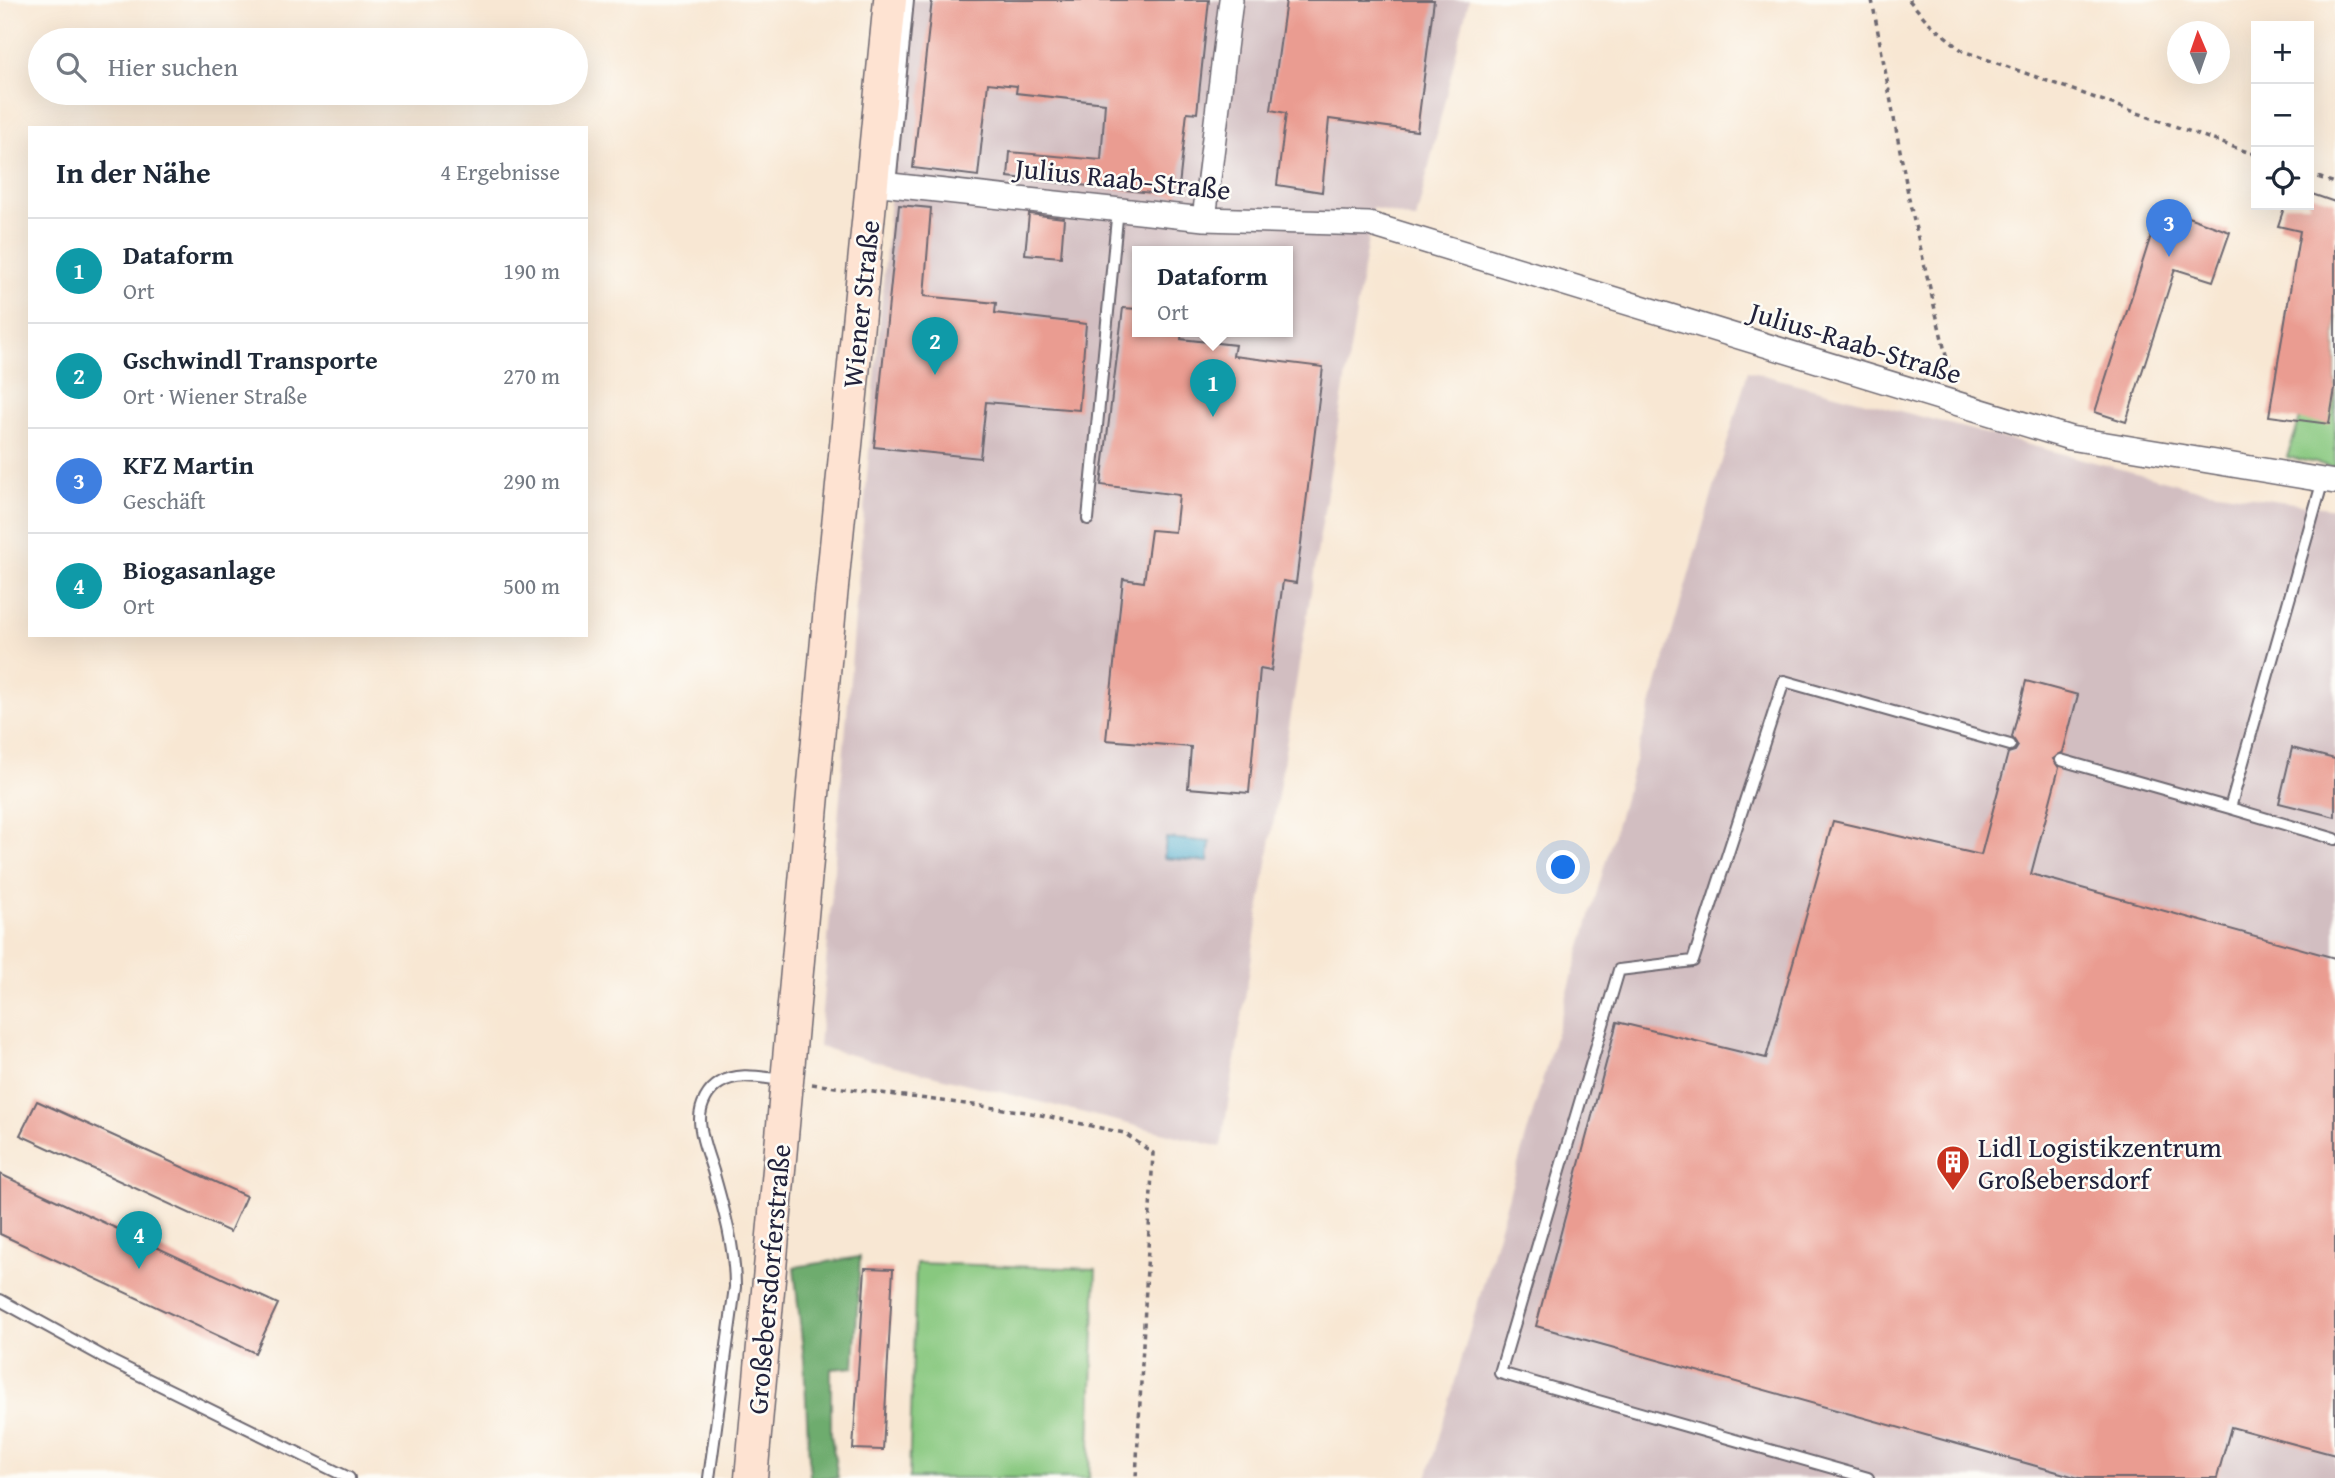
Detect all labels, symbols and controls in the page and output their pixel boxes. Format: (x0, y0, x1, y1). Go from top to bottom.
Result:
north arrow (2167, 21, 2230, 84)
map controls (2251, 21, 2314, 210)
button: + (2251, 21, 2314, 84)
search box (28, 28, 588, 105)
text: Hier suchen (108, 47, 238, 86)
icon: search (52, 48, 90, 86)
button: − (2251, 84, 2314, 147)
street label: Julius Raab-Straße (1010, 146, 1233, 210)
button: locate (2251, 147, 2314, 210)
text: In der Nähe (56, 150, 211, 194)
text: 4 Ergebnisse (440, 155, 560, 188)
pin: 3 (2146, 199, 2192, 257)
street label: Wiener Straße (831, 218, 889, 390)
text: Dataform (123, 235, 234, 274)
popup (1132, 246, 1293, 337)
text: 1 (73, 254, 85, 287)
text: 190 m (503, 254, 560, 287)
text: Dataform (1157, 256, 1268, 295)
text: Ort (123, 274, 155, 307)
street label: Julius-Raab-Straße (1742, 289, 1967, 394)
text: Ort (1157, 295, 1189, 328)
pin: 2 (912, 317, 958, 375)
text: Gschwindl Transporte (123, 340, 378, 379)
text: 2 (73, 359, 85, 392)
text: 270 m (503, 359, 560, 392)
pin: 1 (1190, 359, 1236, 417)
text: Ort · Wiener Straße (123, 379, 307, 412)
text: KFZ Martin (123, 445, 254, 484)
text: 3 (73, 464, 85, 497)
text: 290 m (503, 464, 560, 497)
text: Geschäft (123, 484, 206, 517)
text: Biogasanlage (123, 550, 276, 589)
text: 4 (73, 569, 85, 602)
text: 500 m (503, 569, 560, 602)
text: Ort (123, 589, 155, 622)
your location (1546, 850, 1580, 884)
place label: Lidl Logistikzentrum Großebersdorf (1978, 1126, 2222, 1199)
street label: Großebersdorferstraße (736, 1142, 800, 1416)
building icon: Lidl Logistikzentrum Großebersdorf (1934, 1143, 1972, 1192)
pin: 4 (116, 1211, 162, 1269)

